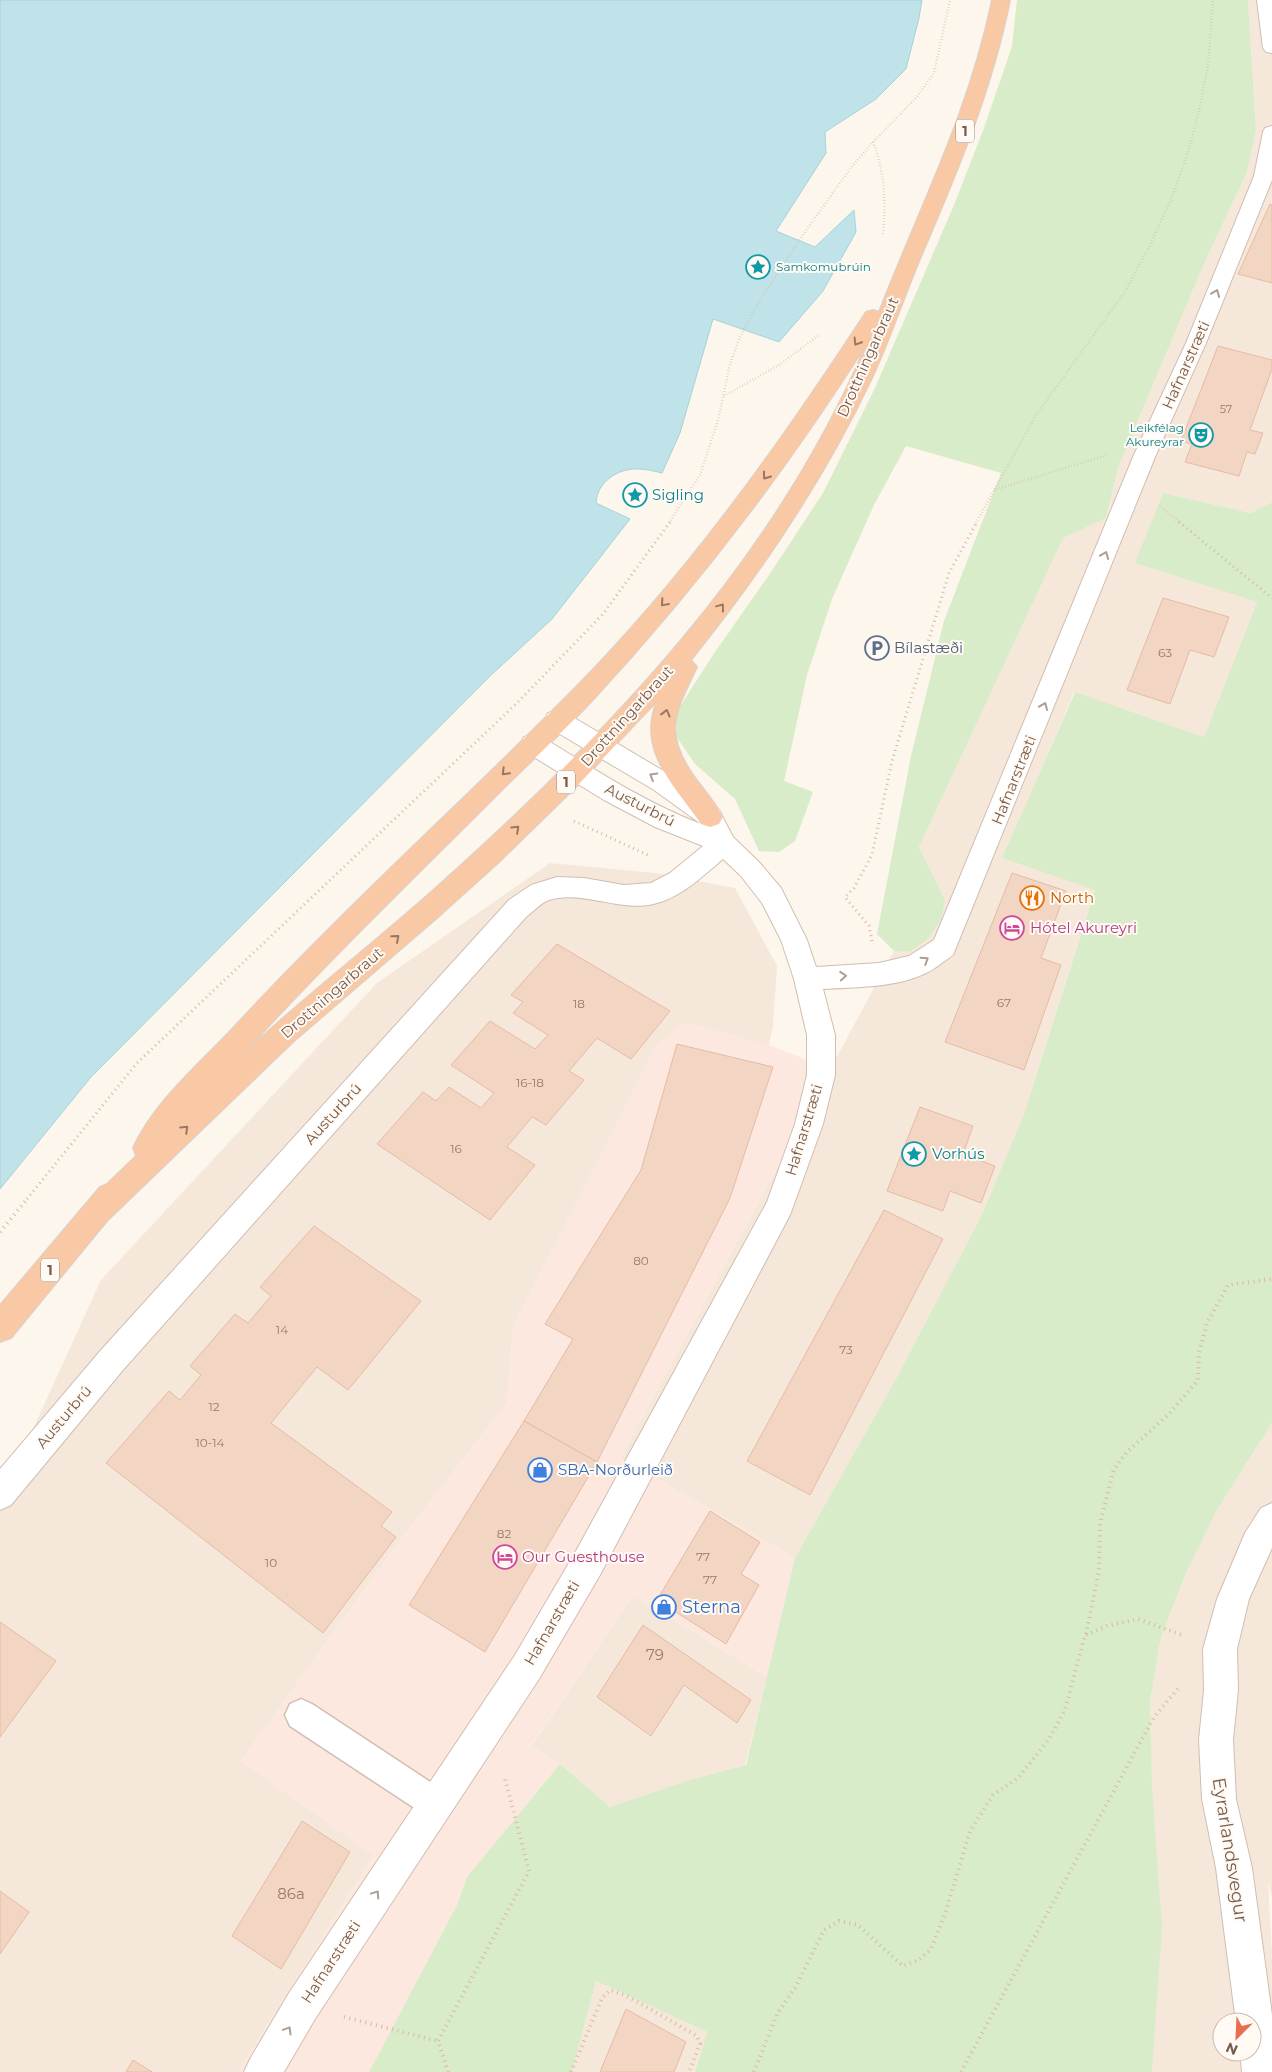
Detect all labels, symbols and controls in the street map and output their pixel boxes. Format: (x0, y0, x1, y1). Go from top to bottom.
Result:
road number: 1 (956, 120, 974, 142)
place icon: Samkomubrúin (745, 254, 771, 280)
place label: Samkomubrúin (776, 259, 871, 274)
one-way arrow (1210, 289, 1221, 298)
street label: Drottningarbraut (833, 294, 903, 420)
street label: Hafnarstræti (1158, 318, 1214, 412)
one-way arrow (854, 336, 864, 345)
house number: 57 (1220, 402, 1232, 416)
place label: Leikfélag Akureyrar (1126, 420, 1184, 449)
theatre icon: Leikfélag Akureyrar (1188, 422, 1214, 448)
one-way arrow (763, 470, 772, 480)
place icon: Sigling (622, 482, 648, 508)
place label: Sigling (652, 485, 704, 504)
one-way arrow (1099, 551, 1109, 560)
one-way arrow (661, 597, 670, 606)
one-way arrow (715, 603, 724, 613)
parking icon: Bílastæði (864, 635, 890, 661)
place label: Bílastæði (894, 638, 963, 657)
house number: 63 (1158, 645, 1172, 660)
street label: Drottningarbraut (576, 661, 677, 770)
one-way arrow (1038, 702, 1048, 710)
one-way arrow (660, 709, 670, 717)
street label: Hafnarstræti (987, 732, 1040, 827)
one-way arrow (501, 766, 510, 775)
road number: 1 (557, 770, 575, 794)
one-way arrow (649, 773, 658, 783)
street label: Austurbrú (602, 779, 679, 830)
one-way arrow (511, 826, 520, 835)
restaurant icon: North (1019, 885, 1045, 911)
place label: North (1050, 888, 1094, 907)
hotel icon: Hótel Akureyri (999, 915, 1025, 941)
place label: Hótel Akureyri (1030, 918, 1137, 937)
one-way arrow (390, 934, 399, 943)
street label: Drottningarbraut (277, 943, 387, 1042)
one-way arrow (919, 957, 928, 966)
one-way arrow (839, 971, 847, 982)
house number: 67 (997, 995, 1011, 1010)
house number: 18 (573, 996, 585, 1011)
house number: 16-18 (516, 1075, 544, 1090)
street label: Austurbrú (300, 1079, 365, 1148)
street label: Hafnarstræti (781, 1082, 826, 1178)
one-way arrow (179, 1126, 188, 1135)
house number: 16 (450, 1141, 462, 1156)
place icon: Vorhús (901, 1141, 927, 1167)
place label: Vorhús (932, 1144, 985, 1163)
house number: 80 (633, 1253, 649, 1268)
road number: 1 (41, 1258, 59, 1282)
house number: 14 (276, 1322, 288, 1337)
house number: 73 (839, 1342, 853, 1357)
street label: Austurbrú (32, 1381, 95, 1452)
house number: 12 (208, 1399, 220, 1414)
house number: 10-14 (195, 1435, 225, 1450)
shop icon: SBA-Norðurleið (527, 1457, 553, 1483)
place label: SBA-Norðurleið (558, 1460, 673, 1479)
house number: 82 (497, 1526, 511, 1541)
hotel icon: Our Guesthouse (492, 1544, 518, 1570)
place label: Our Guesthouse (522, 1547, 645, 1566)
house number: 77 (696, 1549, 710, 1564)
house number: 10 (265, 1555, 277, 1570)
house number: 77 (703, 1572, 717, 1587)
street label: Hafnarstræti (520, 1577, 584, 1669)
shop icon: Sterna (651, 1594, 677, 1620)
place label: Sterna (682, 1596, 741, 1618)
house number: 79 (646, 1645, 664, 1664)
street label: Eyrarlandsvegur (1208, 1776, 1252, 1924)
house number: 86a (277, 1884, 305, 1903)
one-way arrow (370, 1890, 380, 1899)
street label: Hafnarstræti (297, 1917, 364, 2007)
north arrow (1212, 2012, 1262, 2062)
one-way arrow (281, 2027, 291, 2036)
text: N (1223, 2038, 1241, 2059)

